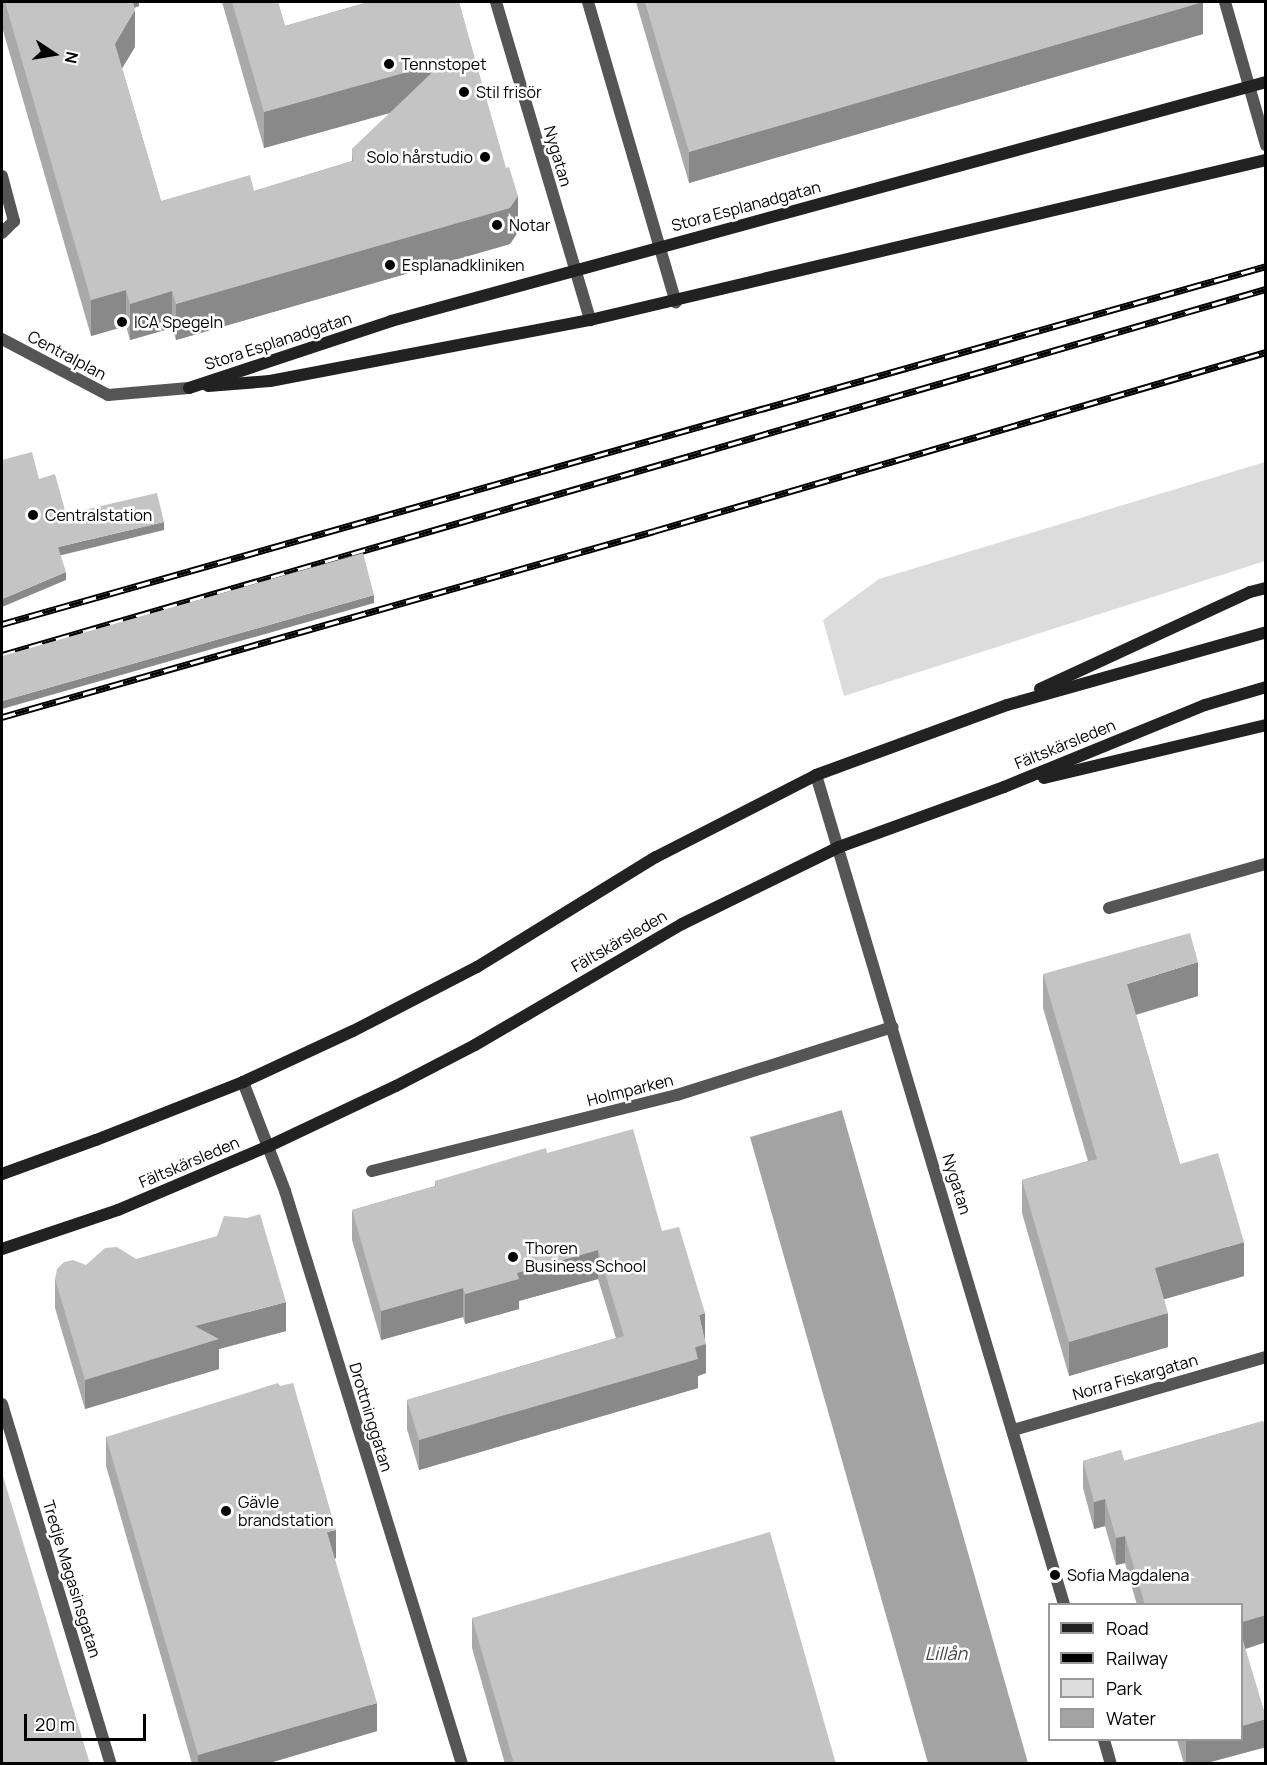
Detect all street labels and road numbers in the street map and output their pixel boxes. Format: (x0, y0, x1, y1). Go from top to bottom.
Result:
street label: Nygatan (540, 123, 576, 189)
street label: Stora Esplanadgatan (669, 177, 823, 235)
street label: Stora Esplanadgatan (202, 308, 354, 374)
street label: Centralplan (24, 326, 110, 384)
street label: Fältskärsleden (1012, 715, 1118, 773)
street label: Fältskärsleden (568, 906, 670, 976)
street label: Holmparken (585, 1070, 675, 1110)
street label: Fältskärsleden (136, 1132, 242, 1192)
street label: Nygatan (939, 1151, 975, 1217)
street label: Norra Fiskargatan (1070, 1350, 1200, 1404)
street label: Drottninggatan (345, 1360, 397, 1474)
street label: Tredje Magasinsgatan (39, 1498, 105, 1660)

